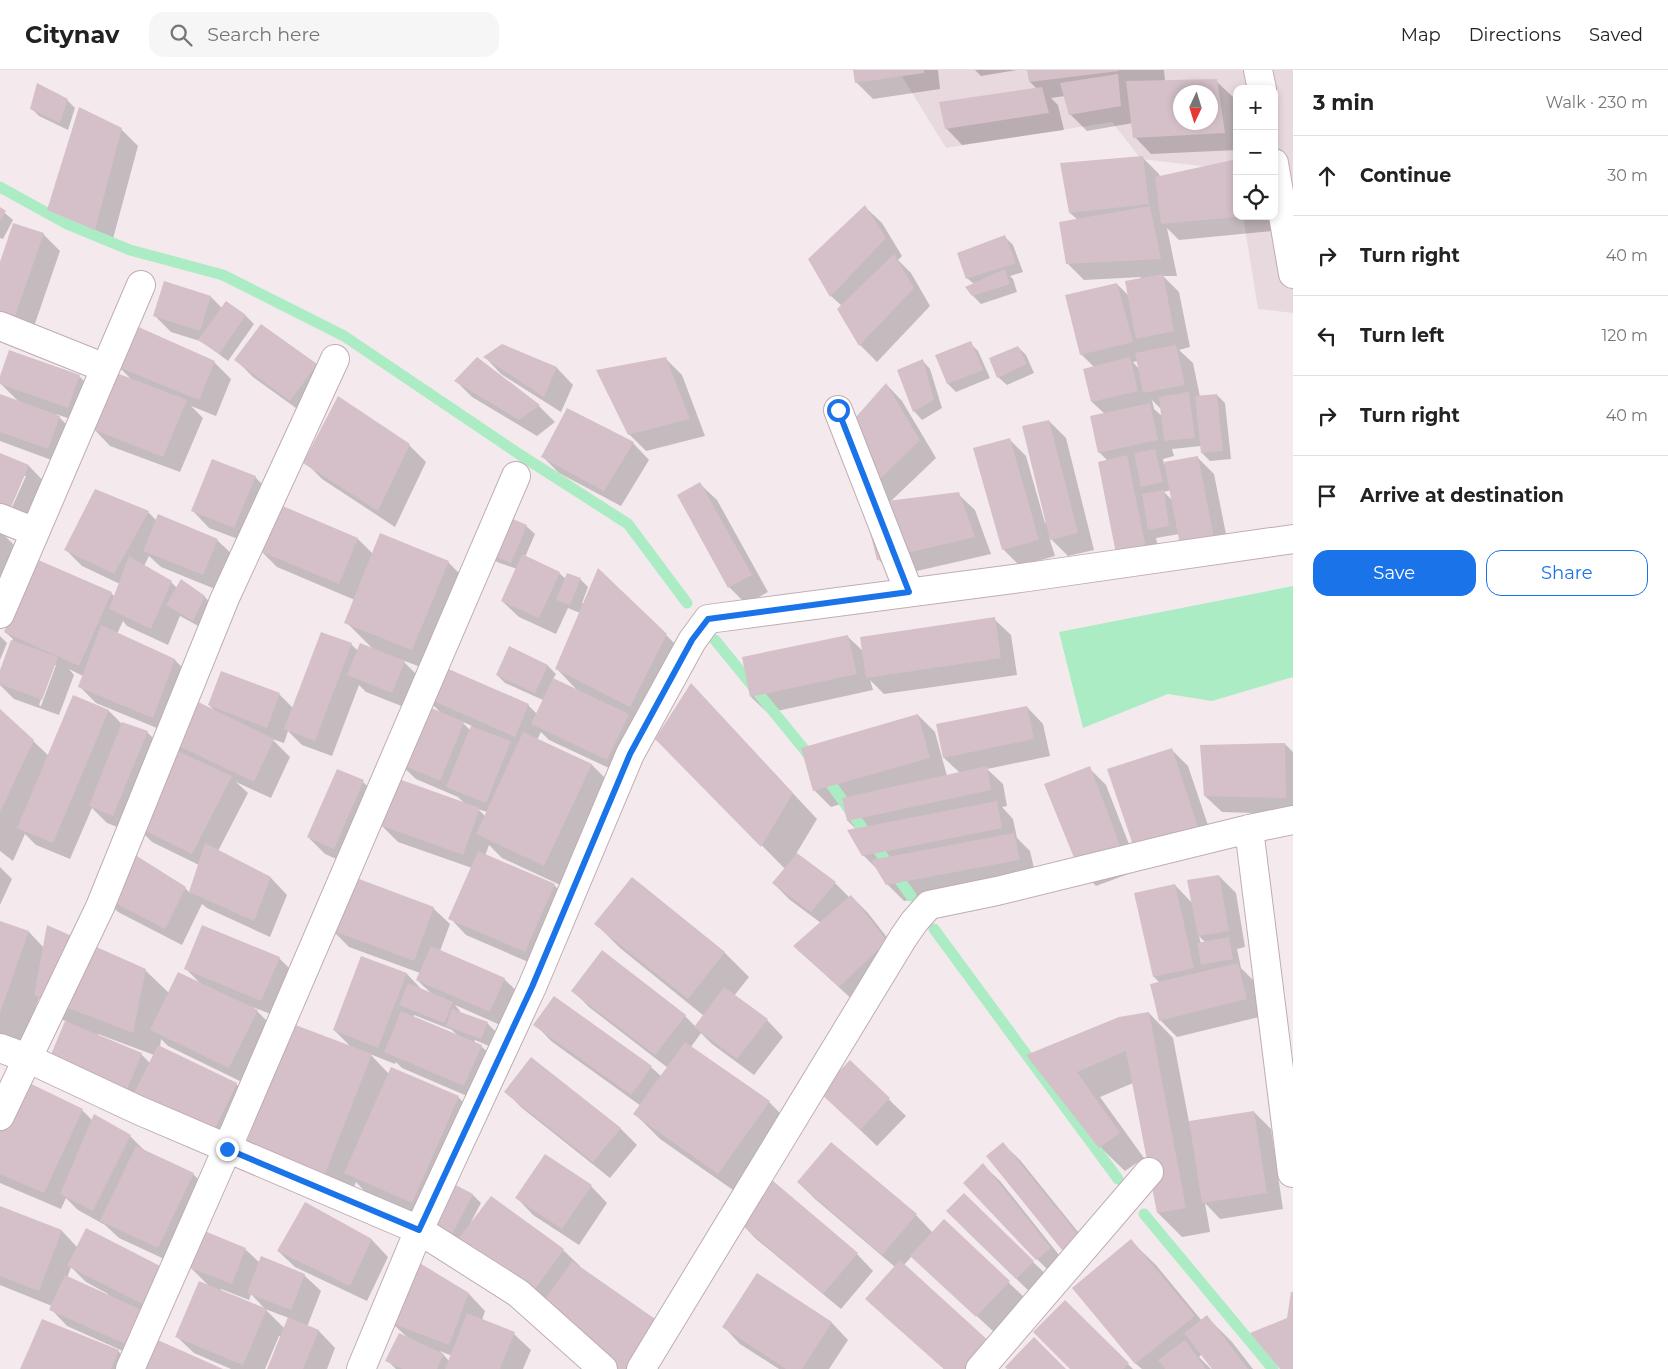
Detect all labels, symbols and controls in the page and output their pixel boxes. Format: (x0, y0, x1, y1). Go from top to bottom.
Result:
search box (149, 12, 499, 57)
text: Citynav (25, 20, 119, 49)
icon: search (167, 21, 195, 49)
text: Search here (207, 23, 320, 46)
text: Map (1401, 24, 1441, 46)
text: Directions (1469, 24, 1561, 46)
text: Saved (1589, 24, 1643, 46)
north arrow (1173, 85, 1218, 130)
map controls (1233, 85, 1278, 220)
button: + (1233, 85, 1278, 130)
text: 3 min (1313, 90, 1374, 115)
text: Walk · 230 m (1546, 93, 1648, 112)
button: − (1233, 130, 1278, 175)
icon: ahead (1313, 162, 1341, 190)
text: Continue (1360, 164, 1451, 187)
text: 30 m (1607, 166, 1648, 185)
button: locate (1233, 175, 1278, 220)
icon: right (1313, 242, 1341, 270)
text: Turn right (1360, 244, 1460, 267)
text: 40 m (1606, 246, 1648, 265)
icon: left (1313, 322, 1341, 350)
text: Turn left (1360, 324, 1445, 347)
text: 120 m (1601, 326, 1648, 345)
route start (827, 399, 850, 422)
icon: right (1313, 402, 1341, 430)
text: Turn right (1360, 404, 1460, 427)
text: 40 m (1606, 406, 1648, 425)
icon: arrive (1313, 482, 1341, 510)
text: Arrive at destination (1360, 484, 1564, 507)
button: Save (1313, 550, 1476, 596)
button: Share (1486, 550, 1648, 596)
route end (216, 1138, 239, 1161)

